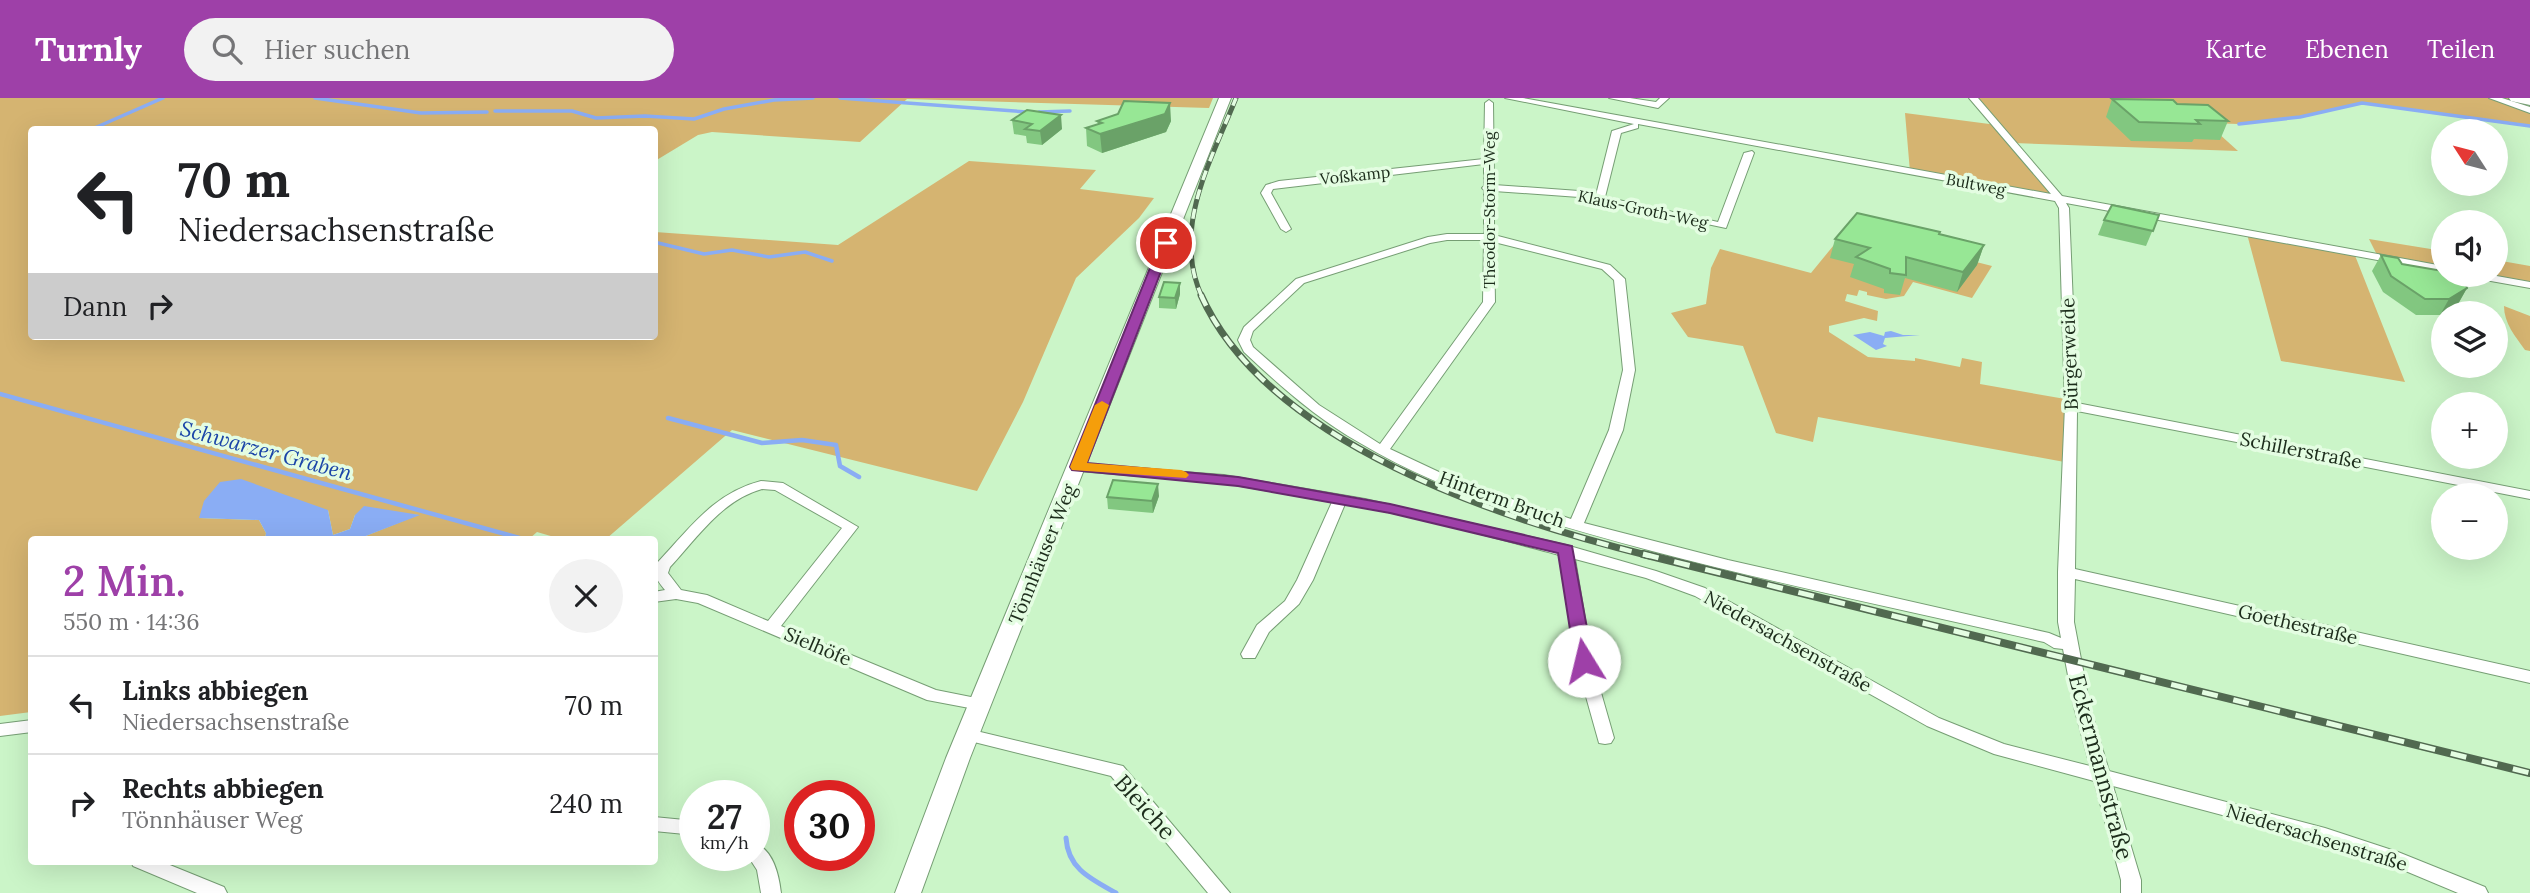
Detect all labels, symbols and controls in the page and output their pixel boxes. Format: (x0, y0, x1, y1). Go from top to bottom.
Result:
search box (184, 18, 674, 81)
text: Turnly (35, 28, 142, 70)
icon: search (208, 30, 246, 68)
text: Hier suchen (264, 33, 410, 66)
text: Karte (2205, 34, 2267, 65)
text: Ebenen (2305, 34, 2389, 65)
text: Teilen (2427, 34, 2495, 65)
north arrow (2431, 119, 2508, 196)
map controls (2431, 119, 2508, 560)
street label: Theodor-Storm-Weg (1479, 130, 1499, 289)
text: 70 m (178, 148, 290, 210)
icon: left (63, 154, 154, 245)
street label: Voßkamp (1318, 161, 1391, 189)
street label: Bultweg (1944, 168, 2009, 200)
street label: Klaus-Groth-Weg (1576, 185, 1711, 233)
text: Niedersachsenstraße (178, 209, 494, 250)
button: sound (2431, 210, 2508, 287)
pin (1136, 213, 1196, 273)
icon: arrive (1147, 224, 1185, 262)
icon: right (141, 287, 179, 325)
text: Dann (63, 290, 127, 323)
street label: Bürgerweide (2055, 297, 2083, 411)
button: layers (2431, 301, 2508, 378)
button: + (2431, 392, 2508, 469)
water label: Schwarzer Graben (177, 415, 355, 486)
street label: Schillerstraße (2238, 426, 2364, 474)
street label: Hinterm Bruch (1436, 465, 1568, 533)
street label: Tönnhäuser Weg (1003, 480, 1081, 628)
button: − (2431, 483, 2508, 560)
text: 2 Min. (63, 554, 186, 608)
button: close (549, 559, 623, 633)
street label: Niedersachsenstraße (1700, 585, 1876, 697)
street label: Goethestraße (2236, 599, 2360, 649)
text: 550 m · 14:36 (63, 607, 200, 636)
street label: Sielhöfe (781, 621, 855, 671)
position arrow (1547, 624, 1621, 698)
street label: Eckermannstraße (2063, 671, 2140, 863)
text: Links abbiegen (122, 674, 308, 707)
icon: left (63, 686, 101, 724)
text: 70 m (565, 689, 623, 722)
text: Niedersachsenstraße (122, 707, 349, 736)
street label: Bleiche (1109, 768, 1182, 845)
text: Rechts abbiegen (122, 772, 324, 805)
speed limit sign: 30 (784, 780, 875, 871)
icon: right (63, 784, 101, 822)
text: 240 m (549, 787, 623, 820)
text: 27 (707, 794, 742, 839)
street label: Niedersachsenstraße (2224, 798, 2410, 876)
text: Tönnhäuser Weg (122, 805, 303, 834)
text: km/h (700, 831, 749, 854)

